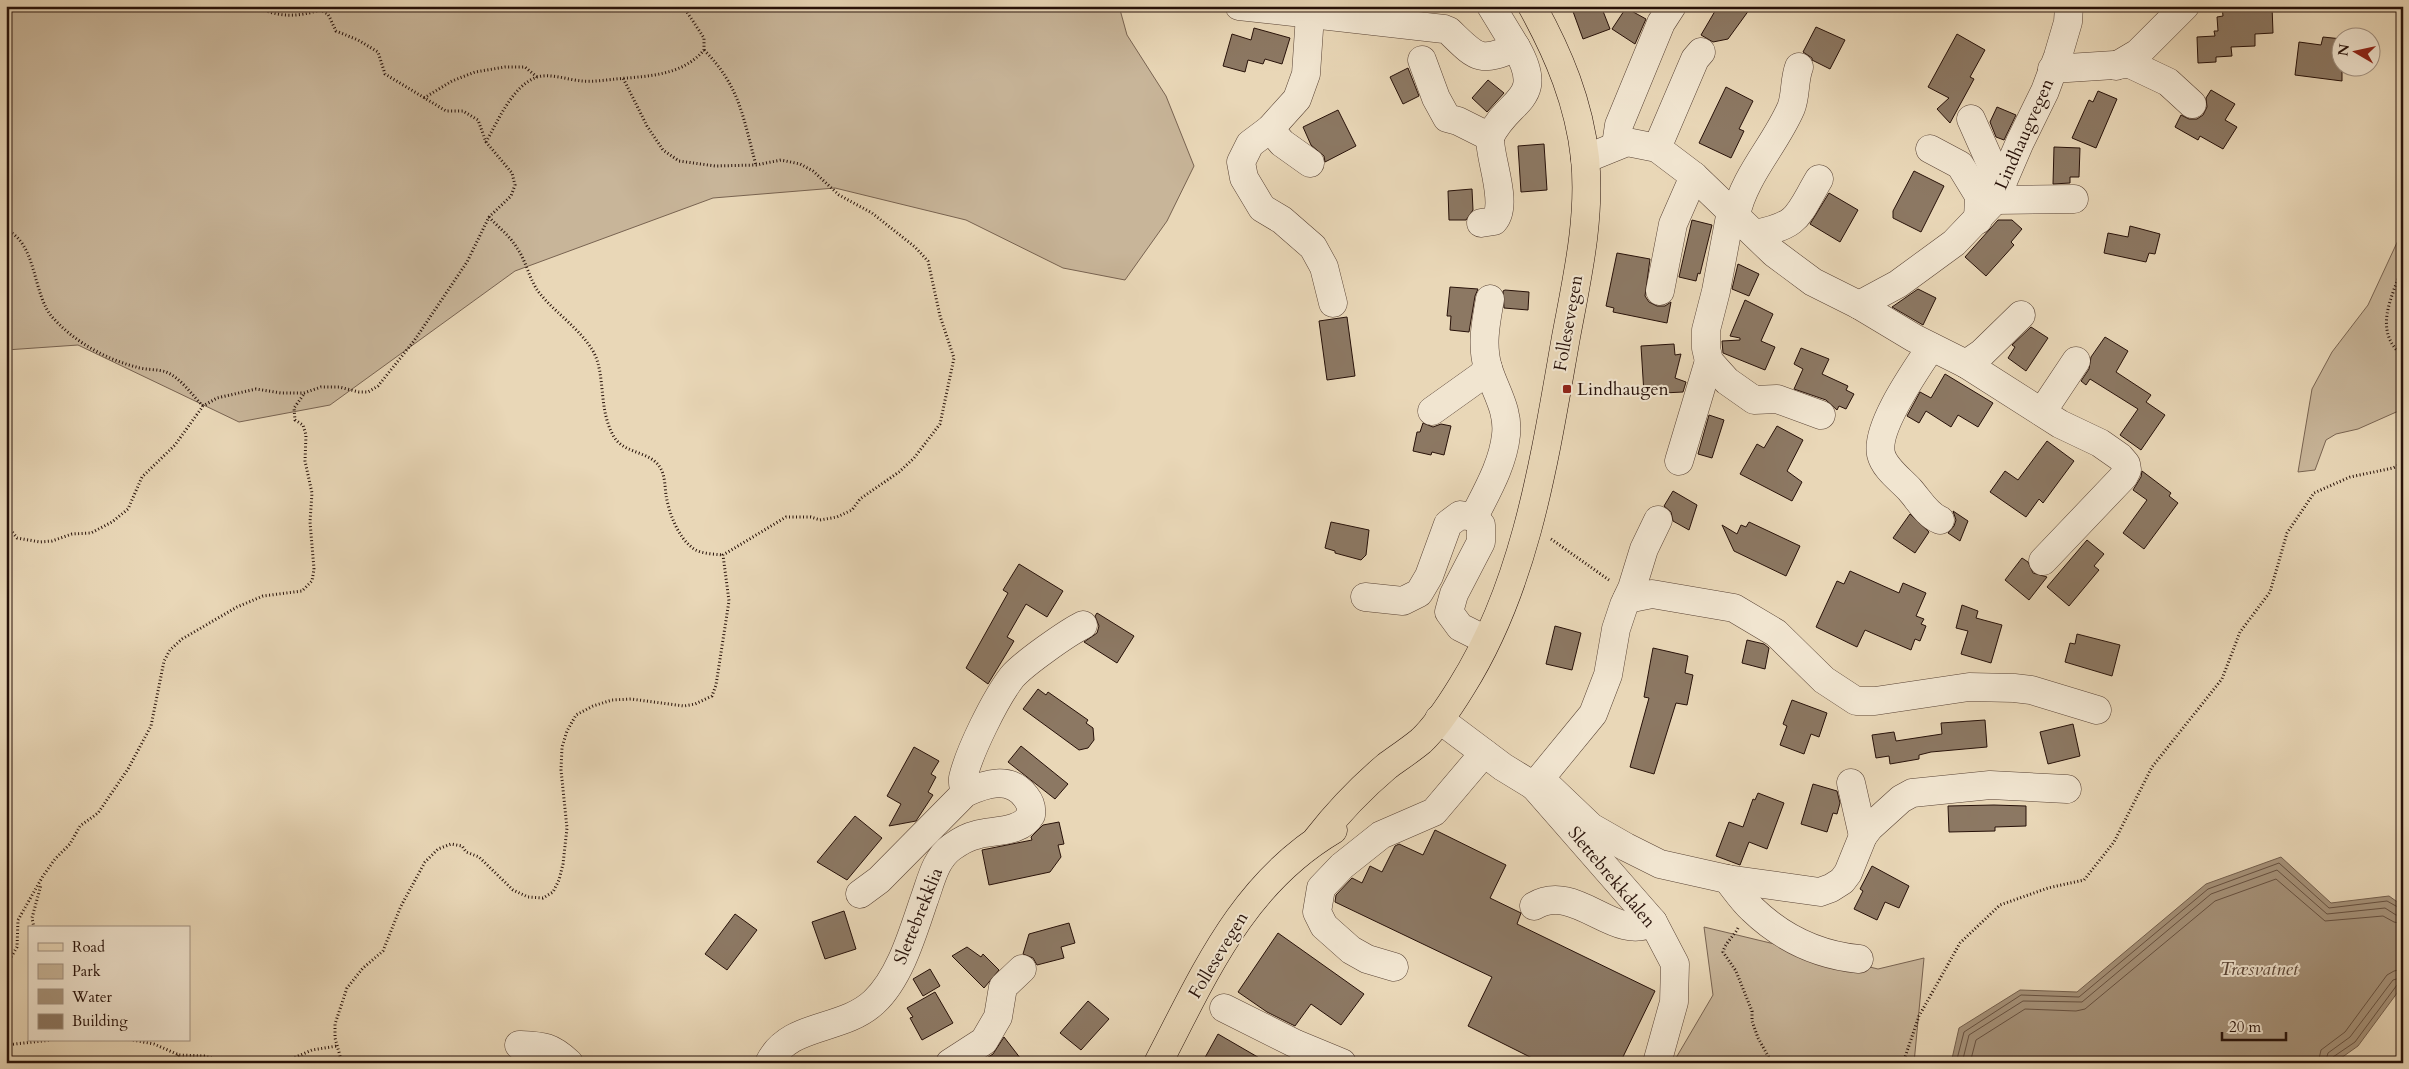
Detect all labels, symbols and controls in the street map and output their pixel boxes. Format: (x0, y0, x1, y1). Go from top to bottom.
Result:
north arrow (2332, 28, 2382, 78)
text: N (2333, 43, 2354, 58)
street label: Lindhaugvegen (1989, 74, 2060, 194)
street label: Follesevegen (1548, 272, 1589, 373)
place label: Lindhaugen (1577, 377, 1670, 402)
marker: Lindhaugen (1561, 383, 1573, 395)
street label: Slettebrekkdalen (1562, 821, 1662, 934)
street label: Slettebrekklia (888, 864, 949, 968)
street label: Follesevegen (1183, 906, 1255, 1003)
legend (28, 926, 190, 1042)
text: Road (72, 937, 105, 957)
water label: Træsvatnet (2220, 956, 2299, 982)
text: Park (72, 961, 101, 981)
text: Water (71, 987, 113, 1007)
scale bar (2222, 1009, 2285, 1041)
text: Building (72, 1011, 128, 1031)
text: 20 m (2229, 1017, 2261, 1037)

